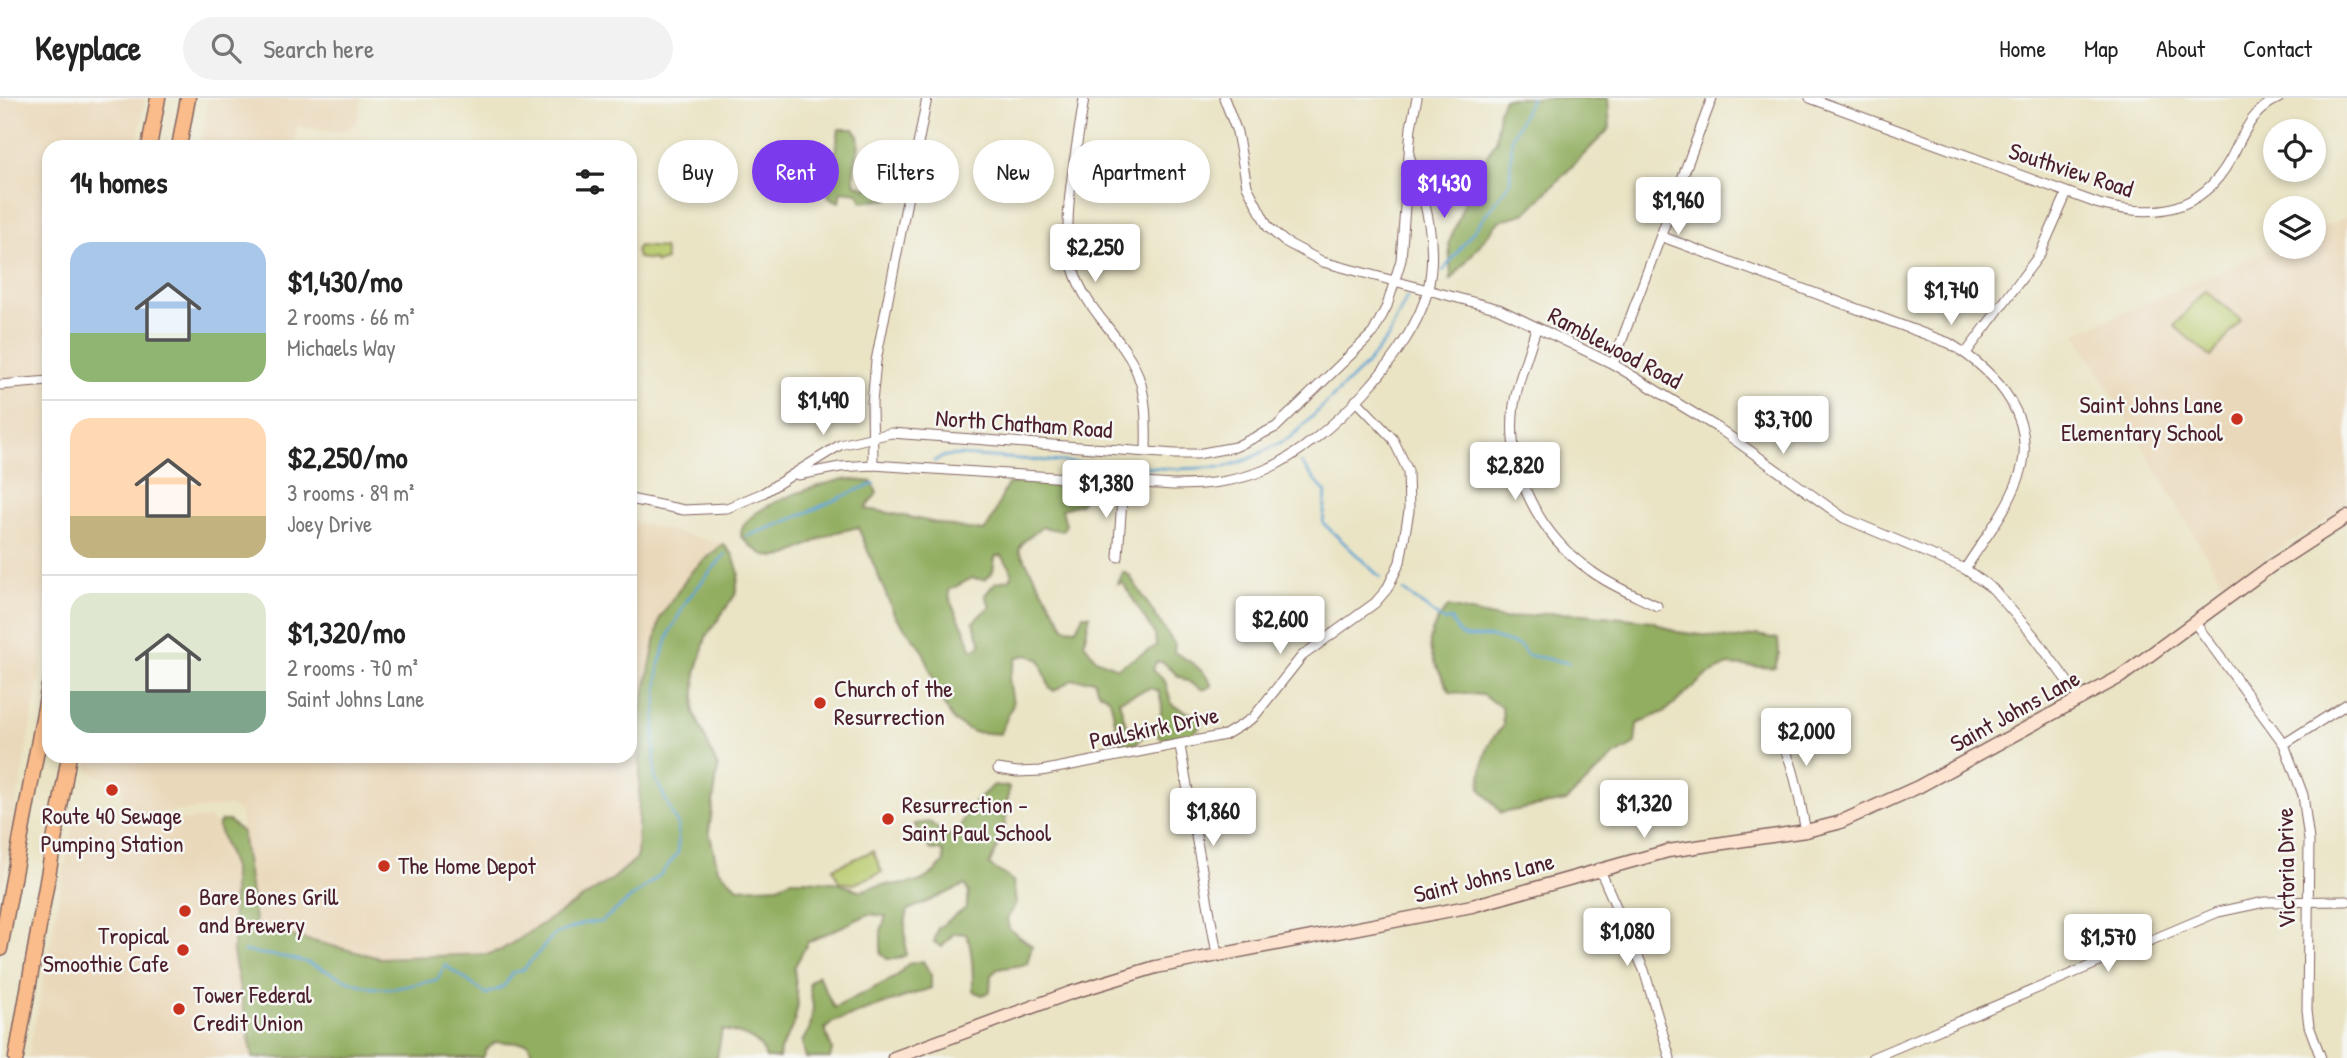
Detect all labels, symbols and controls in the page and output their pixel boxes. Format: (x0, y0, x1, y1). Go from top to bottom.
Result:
search box (183, 17, 673, 80)
text: Keyplace (35, 26, 141, 70)
icon: search (207, 29, 245, 67)
text: Search here (263, 31, 374, 66)
text: Home (1999, 32, 2046, 64)
text: Map (2084, 32, 2118, 64)
text: About (2156, 32, 2205, 64)
text: Contact (2243, 32, 2312, 64)
map controls (2263, 119, 2326, 259)
button: locate (2263, 119, 2326, 182)
street label: Southview Road (2005, 134, 2138, 204)
chip: Buy (658, 140, 738, 203)
chip: Rent (752, 140, 839, 203)
chip: Filters (853, 140, 959, 203)
chip: New (973, 140, 1054, 203)
chip: Apartment (1068, 140, 1210, 203)
pin: $1,430 (1387, 160, 1501, 220)
text: 14 homes (70, 162, 168, 202)
icon: filters (571, 163, 609, 201)
text: $1,430 (1417, 167, 1471, 198)
pin: $1,960 (1621, 178, 1735, 237)
text: $1,960 (1652, 184, 1704, 215)
button: layers (2263, 196, 2326, 259)
pin: $2,250 (1038, 225, 1152, 284)
text: $2,250 (1066, 231, 1124, 262)
text: $1,430/mo (287, 261, 402, 301)
pin: $1,740 (1894, 268, 2008, 327)
icon: home (126, 270, 210, 354)
text: $1,740 (1924, 274, 1978, 305)
street label: Ramblewood Road (1543, 298, 1688, 396)
text: 2 rooms · 66 m² (287, 301, 415, 332)
text: Michaels Way (287, 332, 396, 363)
pin: $1,490 (766, 378, 880, 437)
text: $1,490 (797, 384, 849, 415)
place label: Saint Johns Lane Elementary School (2061, 388, 2224, 448)
pin: $3,700 (1726, 396, 1840, 456)
street label: North Chatham Road (935, 401, 1114, 445)
text: $3,700 (1754, 403, 1812, 434)
marker: Saint Johns Lane Elementary School (2229, 411, 2245, 427)
text: $2,250/mo (287, 437, 408, 477)
pin: $2,820 (1458, 442, 1572, 502)
icon: home (126, 446, 210, 530)
text: $2,820 (1486, 449, 1544, 480)
pin: $1,380 (1049, 460, 1163, 520)
text: $1,380 (1078, 467, 1134, 498)
text: 3 rooms · 89 m² (287, 477, 414, 508)
text: Joey Drive (287, 508, 372, 539)
pin: $2,600 (1223, 596, 1337, 656)
text: $2,600 (1252, 603, 1308, 634)
text: $1,320/mo (287, 612, 405, 652)
icon: home (126, 621, 210, 705)
text: 2 rooms · 70 m² (287, 652, 418, 683)
street label: Saint Johns Lane (1944, 661, 2085, 759)
place label: Church of the Resurrection (834, 672, 953, 732)
text: Saint Johns Lane (287, 683, 424, 714)
marker: Church of the Resurrection (812, 695, 828, 711)
street label: Paulskirk Drive (1086, 698, 1222, 756)
pin: $2,000 (1749, 708, 1863, 768)
text: $2,000 (1777, 715, 1835, 746)
pin: $1,320 (1587, 780, 1701, 840)
marker: Route 40 Sewage Pumping Station (104, 782, 120, 798)
text: $1,320 (1616, 787, 1672, 818)
place label: Resurrection - Saint Paul School (902, 788, 1052, 848)
pin: $1,860 (1156, 788, 1270, 848)
text: $1,860 (1186, 795, 1240, 826)
place label: Route 40 Sewage Pumping Station (41, 799, 184, 859)
street label: Victoria Drive (2268, 807, 2302, 929)
marker: Resurrection - Saint Paul School (880, 811, 896, 827)
street label: Saint Johns Lane (1410, 844, 1558, 910)
place label: The Home Depot (398, 849, 537, 881)
marker: The Home Depot (376, 858, 392, 874)
place label: Bare Bones Grill and Brewery (199, 880, 339, 940)
marker: Bare Bones Grill and Brewery (177, 903, 193, 919)
pin: $1,080 (1570, 908, 1684, 968)
pin: $1,570 (2051, 914, 2165, 974)
text: $1,080 (1599, 915, 1655, 946)
place label: Tropical Smoothie Cafe (43, 919, 170, 979)
text: $1,570 (2080, 921, 2136, 952)
marker: Tropical Smoothie Cafe (175, 942, 191, 958)
place label: Tower Federal Credit Union (193, 978, 312, 1038)
marker: Tower Federal Credit Union (171, 1001, 187, 1017)

